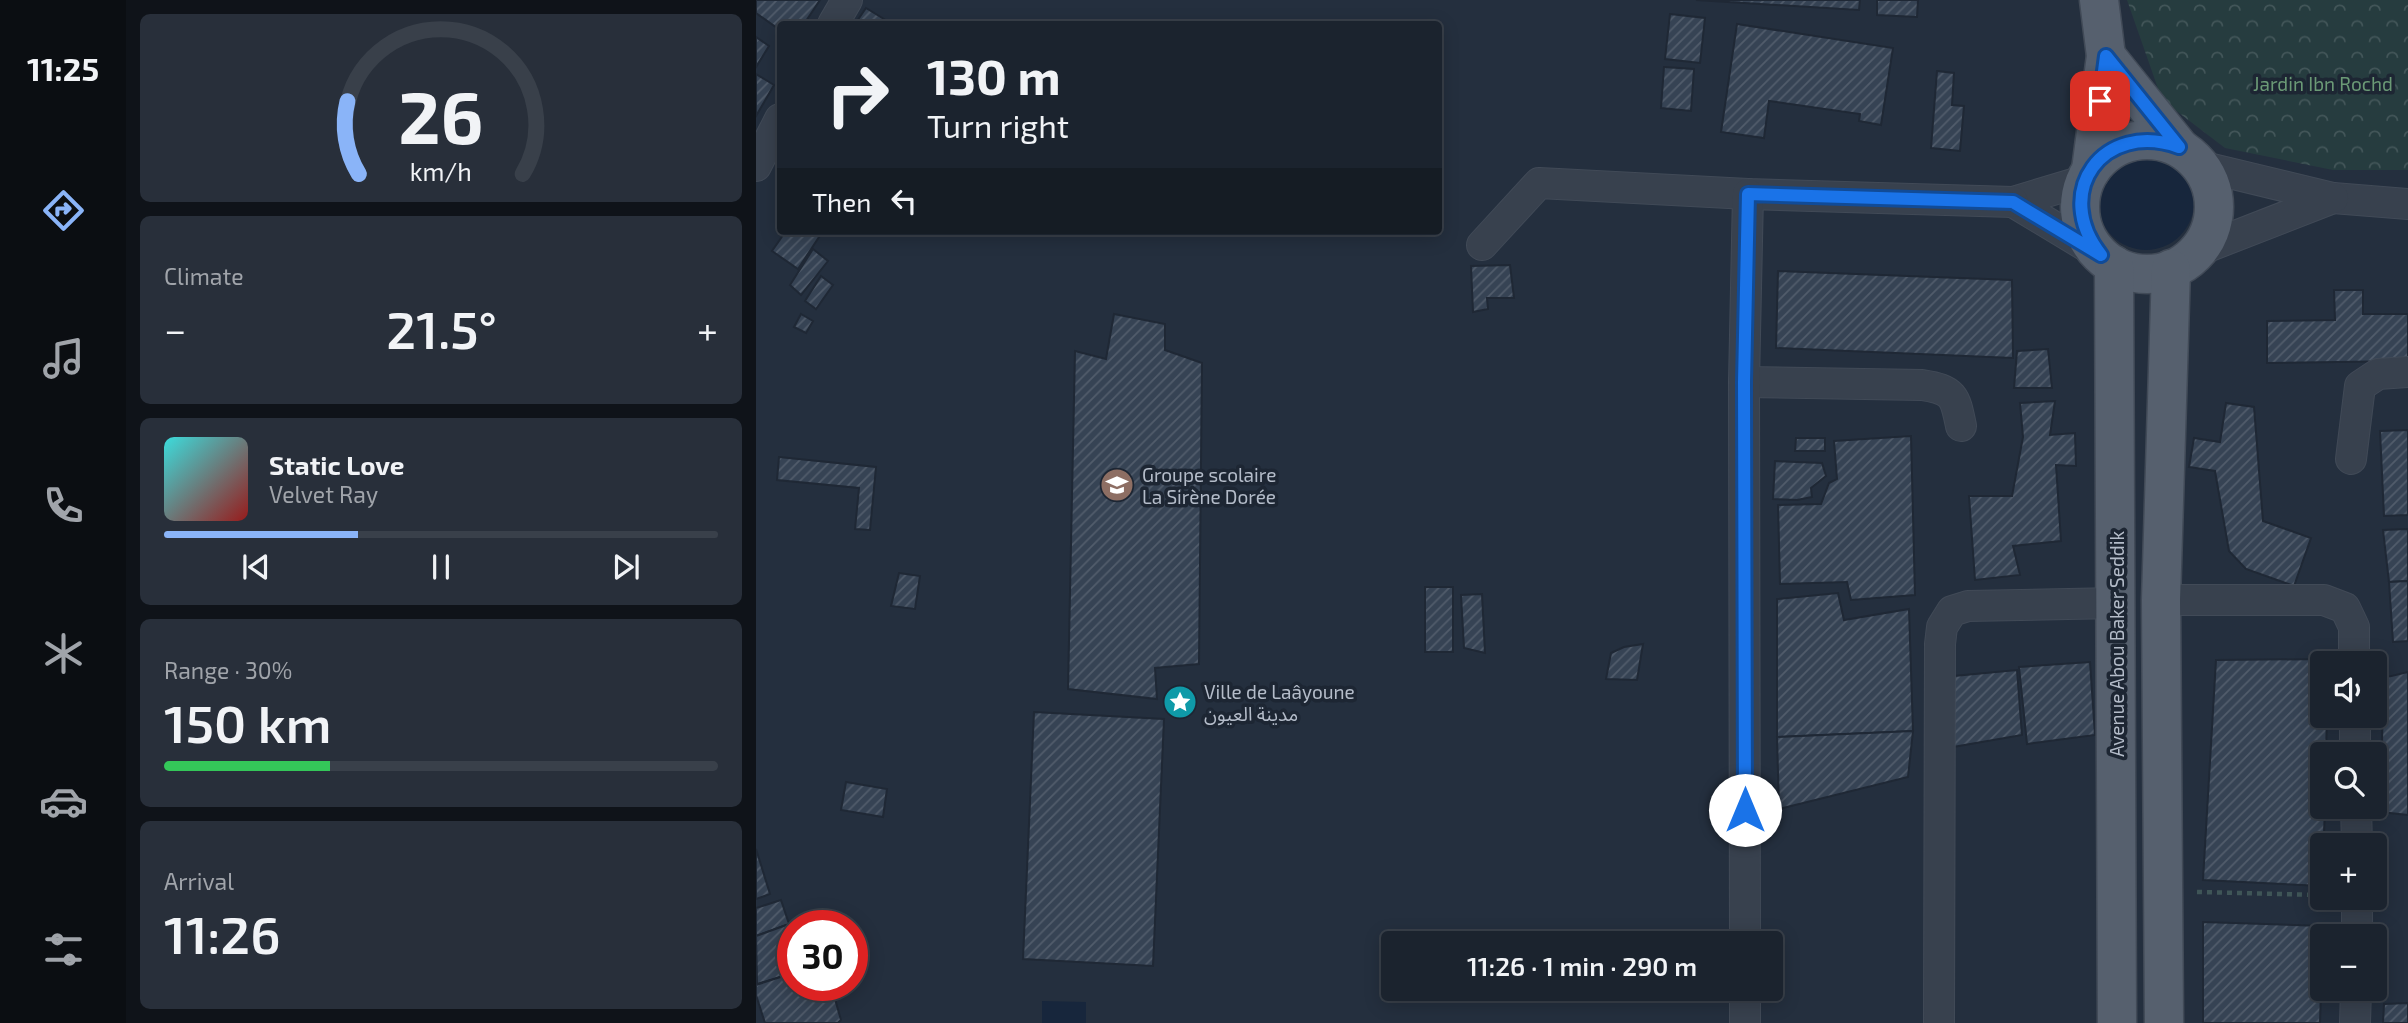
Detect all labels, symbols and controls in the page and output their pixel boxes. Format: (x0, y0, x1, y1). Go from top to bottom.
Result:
text: 130 m (927, 46, 1061, 105)
text: 11:25 (27, 49, 99, 87)
icon: right (812, 49, 903, 140)
text: 26 (398, 71, 484, 159)
pin (2070, 71, 2130, 131)
park label: Jardin Ibn Rochd (2253, 72, 2393, 95)
icon: arrive (2081, 82, 2119, 120)
text: Turn right (927, 106, 1069, 144)
text: km/h (410, 156, 472, 186)
icon: left (885, 182, 923, 220)
icon: directions (39, 186, 88, 235)
text: Then (812, 186, 871, 217)
text: Climate (164, 262, 244, 290)
text: 21.5° (386, 297, 497, 359)
text: − (164, 306, 186, 352)
text: + (697, 306, 718, 352)
icon: music (39, 334, 88, 383)
text: Static Love (269, 449, 405, 480)
place label: Groupe scolaire La Sirène Dorée (1142, 463, 1276, 508)
school or university icon: Groupe scolaire La Sirène Dorée (1098, 466, 1136, 504)
text: Velvet Ray (269, 480, 378, 508)
icon: phone (39, 481, 88, 530)
street label: Avenue Abou Baker Seddik (2105, 531, 2128, 757)
icon: previous (237, 548, 275, 586)
icon: pause (422, 548, 460, 586)
icon: next (607, 548, 645, 586)
icon: climate (39, 629, 88, 678)
map controls (2310, 651, 2387, 1001)
button: sound (2310, 651, 2387, 728)
text: Range · 30% (164, 656, 292, 684)
place label: Ville de Laâyoune مدينة العيون (1204, 680, 1355, 726)
place icon: Ville de Laâyoune مدينة العيون (1161, 683, 1199, 721)
text: 150 km (164, 691, 331, 753)
button: search (2310, 742, 2387, 819)
position arrow (1708, 773, 1782, 847)
icon: car (39, 777, 88, 826)
button: + (2310, 833, 2387, 910)
text: Arrival (164, 867, 234, 895)
text: 11:26 (164, 902, 280, 964)
speed limit sign: 30 (777, 910, 868, 1001)
button: − (2310, 924, 2387, 1001)
icon: filters (39, 925, 88, 974)
text: 11:26 · 1 min · 290 m (1467, 950, 1697, 981)

